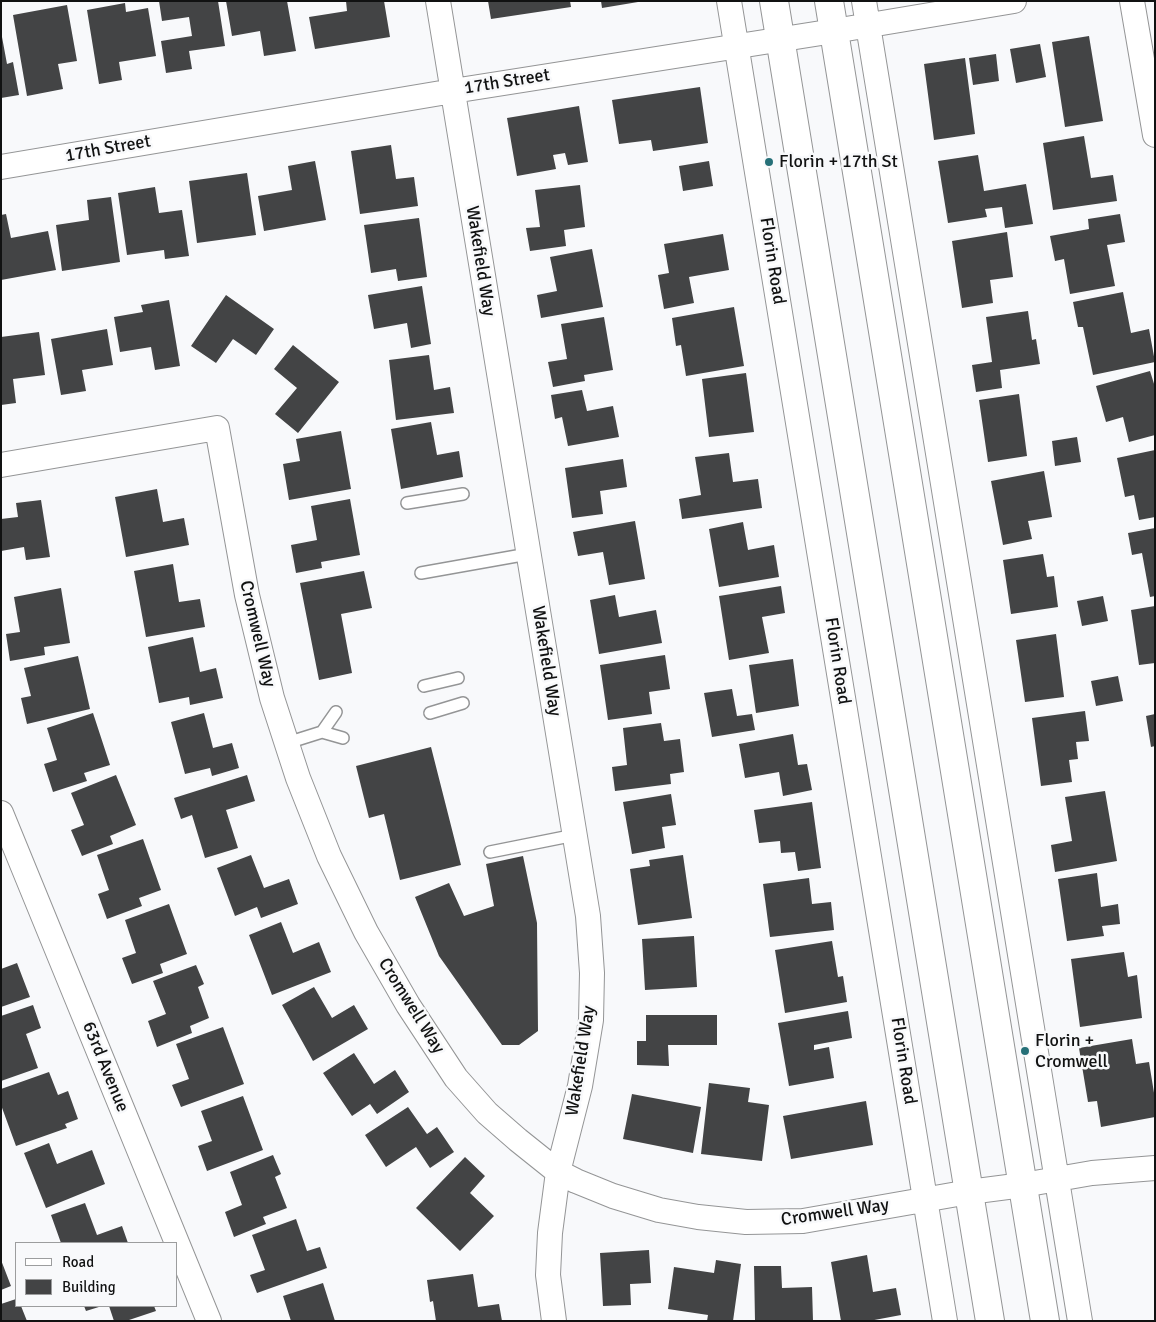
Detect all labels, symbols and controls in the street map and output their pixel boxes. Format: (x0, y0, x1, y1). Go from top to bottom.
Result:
street label: 17th Street (463, 65, 551, 99)
street label: 17th Street (64, 131, 152, 167)
place label: Florin + 17th St (779, 151, 898, 173)
marker: Florin + 17th St (763, 156, 775, 168)
street label: Wakefield Way (461, 204, 499, 318)
street label: Florin Road (754, 216, 790, 306)
street label: Cromwell Way (234, 579, 280, 689)
street label: Wakefield Way (527, 604, 565, 718)
street label: Florin Road (819, 616, 855, 706)
street label: Cromwell Way (373, 954, 449, 1058)
street label: Wakefield Way (562, 1004, 600, 1118)
street label: Florin Road (885, 1016, 921, 1106)
street label: 63rd Avenue (77, 1019, 133, 1115)
place label: Florin + Cromwell (1035, 1030, 1108, 1072)
marker: Florin + Cromwell (1019, 1045, 1031, 1057)
street label: Cromwell Way (780, 1195, 890, 1231)
legend (15, 1242, 178, 1307)
text: Road (62, 1253, 94, 1271)
text: Building (62, 1278, 116, 1296)

